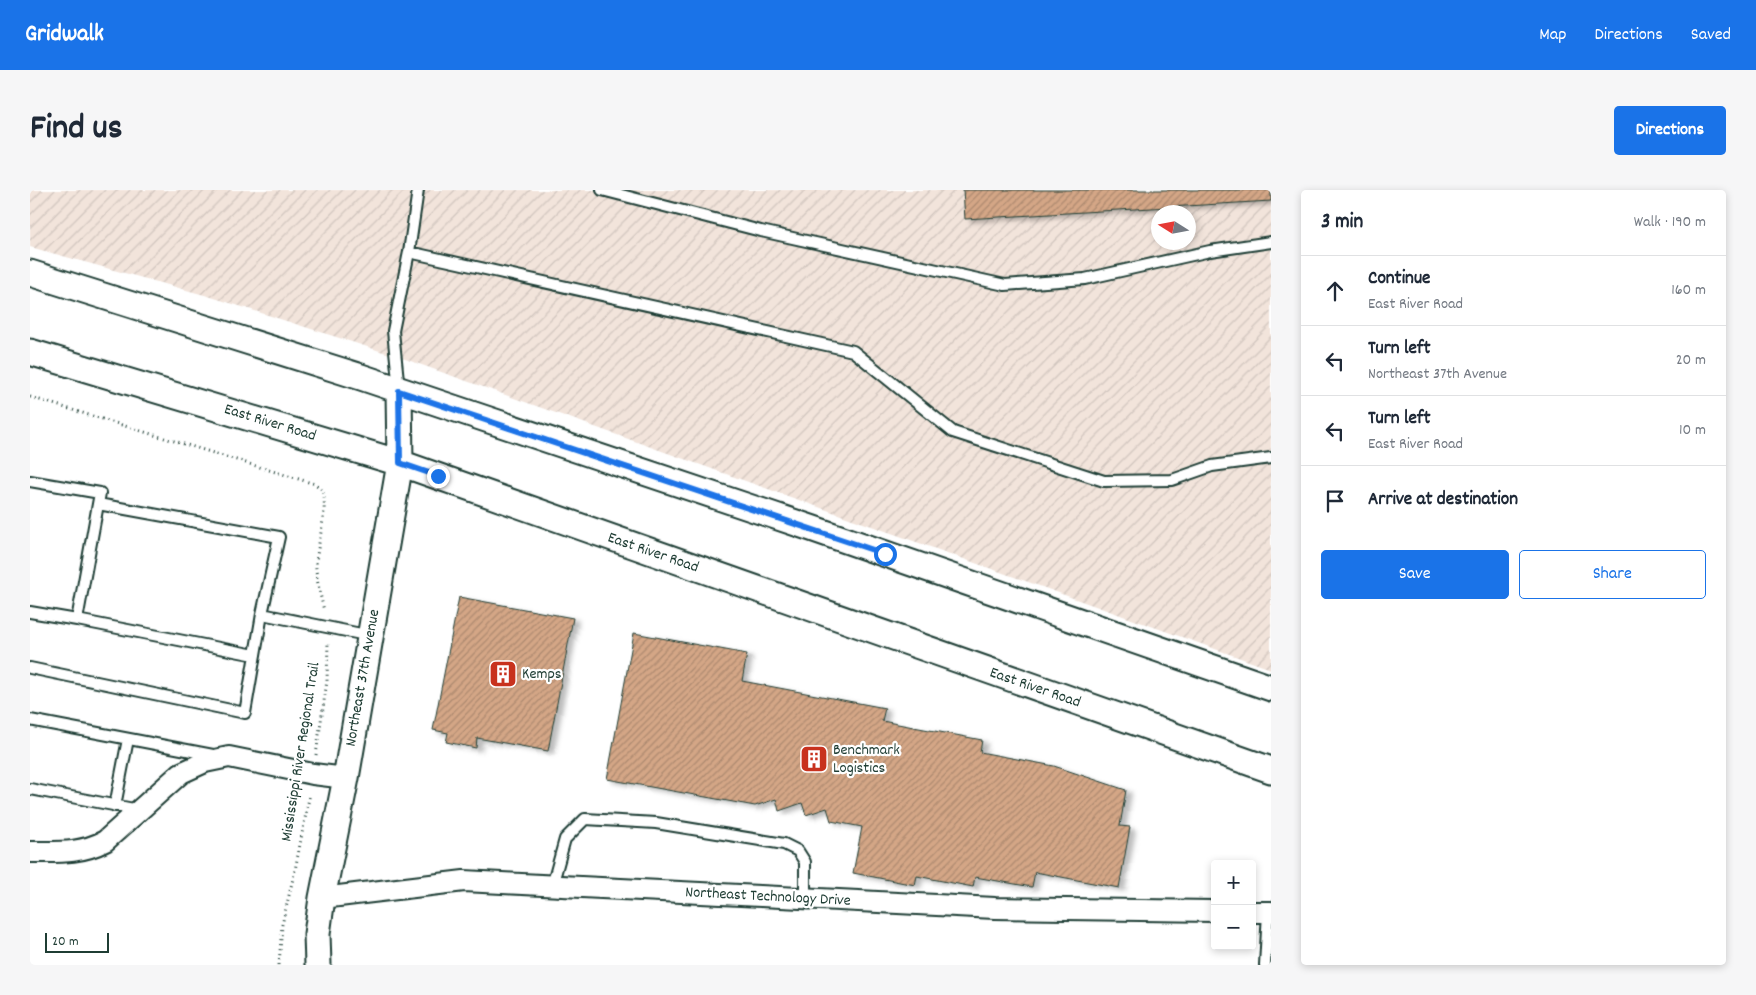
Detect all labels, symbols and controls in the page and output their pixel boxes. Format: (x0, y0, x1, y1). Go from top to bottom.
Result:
text: Gridwalk (25, 18, 104, 52)
text: Map (1539, 23, 1566, 48)
text: Directions (1594, 23, 1663, 48)
text: Saved (1691, 23, 1731, 48)
text: Find us (30, 105, 122, 155)
button: Directions (1614, 106, 1726, 155)
north arrow (1151, 205, 1196, 250)
text: 3 min (1321, 208, 1363, 238)
text: Walk · 190 m (1634, 211, 1706, 234)
text: Continue (1368, 266, 1430, 293)
icon: ahead (1321, 277, 1349, 305)
text: 160 m (1671, 279, 1706, 302)
text: East River Road (1368, 293, 1463, 316)
text: Turn left (1368, 336, 1431, 363)
icon: left (1321, 347, 1349, 375)
text: 20 m (1676, 349, 1706, 372)
text: Northeast 37th Avenue (1368, 363, 1507, 386)
street label: East River Road (221, 398, 319, 448)
text: Turn left (1368, 406, 1431, 433)
icon: left (1321, 417, 1349, 445)
text: 10 m (1679, 419, 1706, 442)
text: East River Road (1368, 433, 1463, 456)
route end (427, 465, 450, 488)
icon: arrive (1321, 487, 1349, 515)
text: Arrive at destination (1368, 487, 1518, 514)
street label: East River Road (604, 527, 702, 579)
route start (874, 543, 897, 566)
button: Save (1321, 550, 1509, 599)
button: Share (1519, 550, 1706, 599)
street label: Northeast 37th Avenue (340, 608, 386, 748)
building icon: Kemps (488, 659, 518, 689)
street label: Mississippi River Regional Trail (275, 660, 327, 843)
street label: East River Road (986, 662, 1084, 714)
place label: Kemps (522, 663, 562, 686)
place label: Benchmark Logistics (833, 739, 900, 780)
building icon: Benchmark Logistics (799, 744, 829, 774)
map controls (1211, 860, 1256, 950)
button: + (1211, 860, 1256, 905)
street label: Northeast Technology Drive (685, 881, 851, 913)
button: − (1211, 905, 1256, 950)
scale bar (45, 930, 109, 953)
text: 20 m (52, 932, 79, 952)

